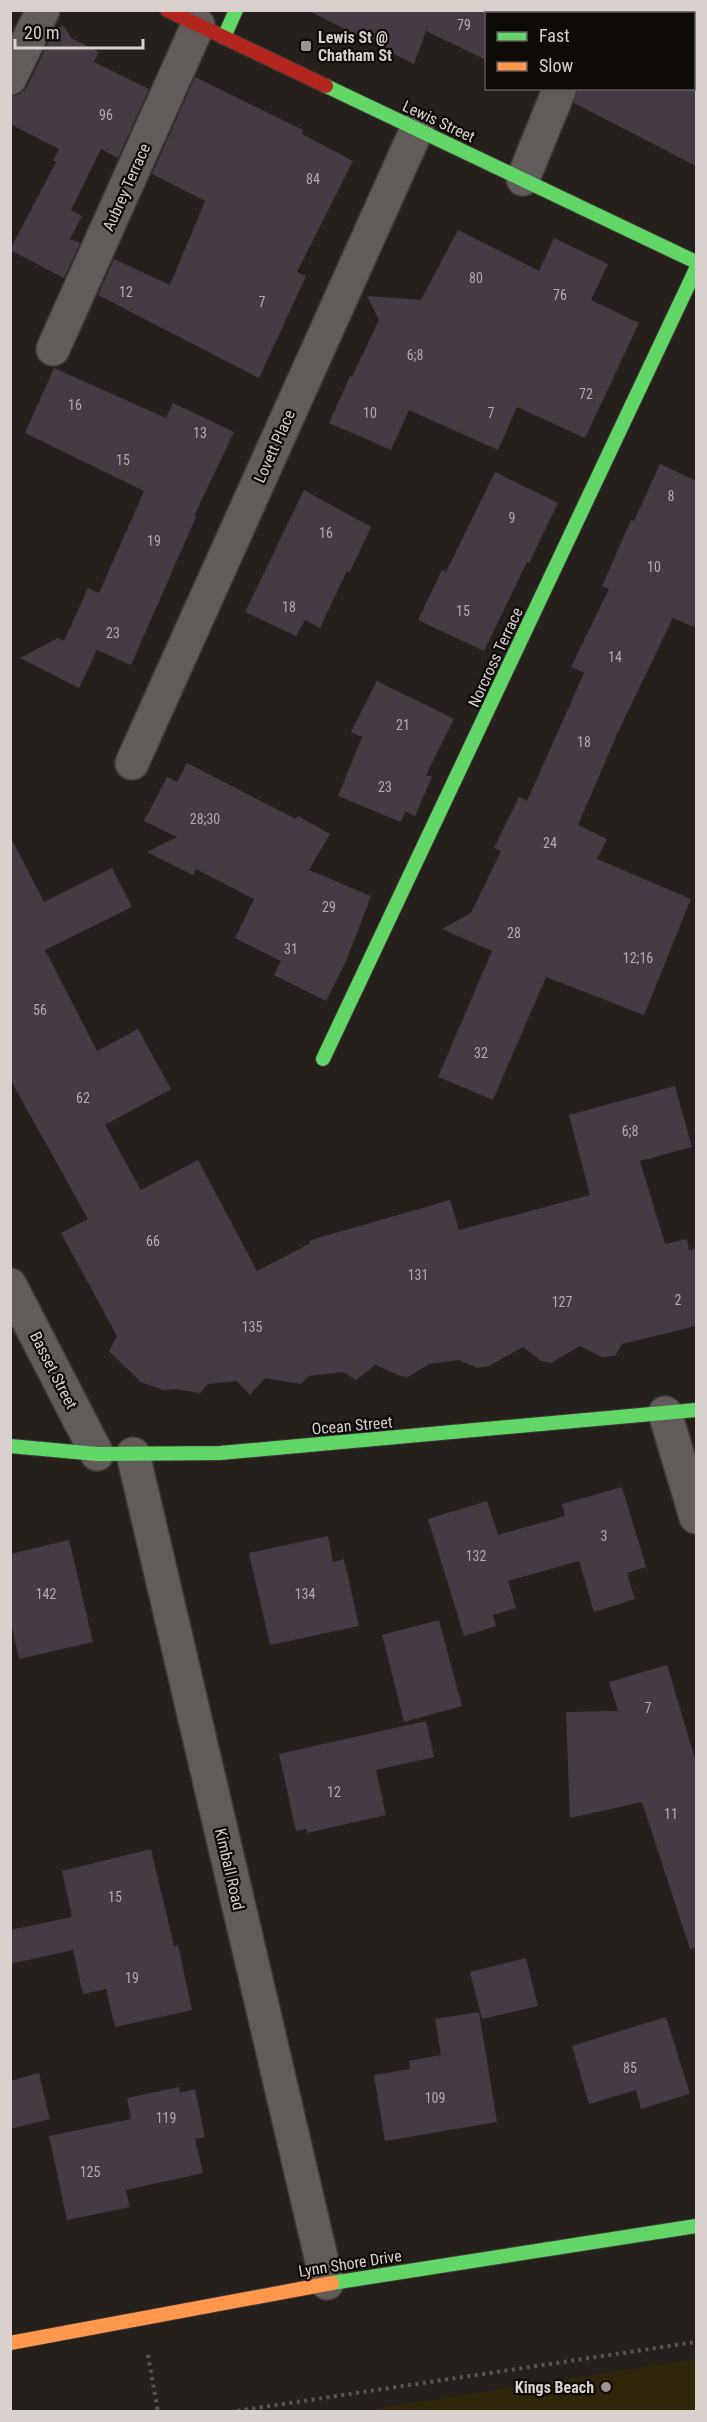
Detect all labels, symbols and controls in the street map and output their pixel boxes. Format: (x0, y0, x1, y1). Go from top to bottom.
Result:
scale bar (15, 12, 142, 50)
legend (485, 12, 695, 90)
house number: 79 (457, 17, 471, 33)
text: 20 m (24, 22, 59, 43)
text: Fast (539, 25, 570, 46)
place label: Lewis St @ Chatham St (318, 28, 392, 65)
marker: Lewis St @ Chatham St (299, 39, 313, 53)
text: Slow (539, 55, 574, 76)
street label: Lewis Street (400, 96, 478, 147)
house number: 96 (99, 107, 113, 123)
street label: Aubrey Terrace (99, 140, 154, 234)
house number: 84 (306, 171, 320, 187)
house number: 80 (469, 270, 483, 286)
house number: 12 (119, 284, 133, 300)
house number: 76 (553, 287, 567, 303)
house number: 7 (259, 294, 266, 310)
house number: 6;8 (407, 347, 423, 363)
house number: 72 (579, 386, 593, 402)
house number: 16 (68, 397, 82, 413)
house number: 10 (363, 405, 377, 421)
house number: 7 (488, 405, 495, 421)
street label: Lovett Place (250, 407, 299, 486)
house number: 13 (193, 425, 207, 441)
house number: 15 (116, 452, 130, 468)
house number: 8 (668, 488, 675, 504)
house number: 9 (509, 510, 515, 526)
house number: 16 (319, 525, 333, 541)
house number: 19 (147, 533, 161, 549)
house number: 10 (647, 559, 661, 575)
house number: 18 (282, 599, 296, 615)
house number: 15 (456, 603, 470, 619)
street label: Norcross Terrace (464, 604, 527, 710)
house number: 23 (106, 625, 120, 641)
house number: 14 (608, 649, 622, 665)
house number: 21 (396, 717, 410, 733)
house number: 18 (577, 734, 591, 750)
house number: 23 (378, 779, 392, 795)
house number: 28;30 (190, 811, 220, 827)
house number: 24 (543, 835, 557, 851)
house number: 29 (322, 899, 336, 915)
house number: 28 (507, 925, 521, 941)
house number: 31 (284, 941, 298, 957)
house number: 12;16 (623, 950, 653, 966)
house number: 56 (33, 1002, 47, 1018)
house number: 32 (474, 1045, 488, 1061)
house number: 62 (76, 1090, 90, 1106)
house number: 6;8 (622, 1123, 638, 1139)
house number: 66 (146, 1233, 160, 1249)
house number: 131 (408, 1267, 428, 1283)
house number: 2 (675, 1292, 682, 1308)
house number: 127 (552, 1294, 572, 1310)
house number: 135 (242, 1319, 262, 1335)
street label: Basset Street (26, 1328, 81, 1412)
street label: Ocean Street (311, 1412, 394, 1438)
house number: 3 (601, 1528, 607, 1544)
house number: 132 (466, 1548, 486, 1564)
house number: 142 (36, 1586, 56, 1602)
house number: 134 (295, 1586, 315, 1602)
house number: 7 (645, 1700, 652, 1716)
house number: 12 (327, 1784, 341, 1800)
house number: 11 (664, 1806, 678, 1822)
street label: Kimball Road (211, 1826, 248, 1912)
house number: 15 (108, 1889, 122, 1905)
house number: 19 (125, 1970, 139, 1986)
house number: 85 (623, 2060, 637, 2076)
house number: 109 (425, 2090, 445, 2106)
house number: 119 (156, 2110, 176, 2126)
house number: 125 (80, 2164, 100, 2180)
street label: Lynn Shore Drive (297, 2246, 403, 2281)
place label: Kings Beach (515, 2378, 594, 2397)
marker: Kings Beach (599, 2380, 613, 2394)

